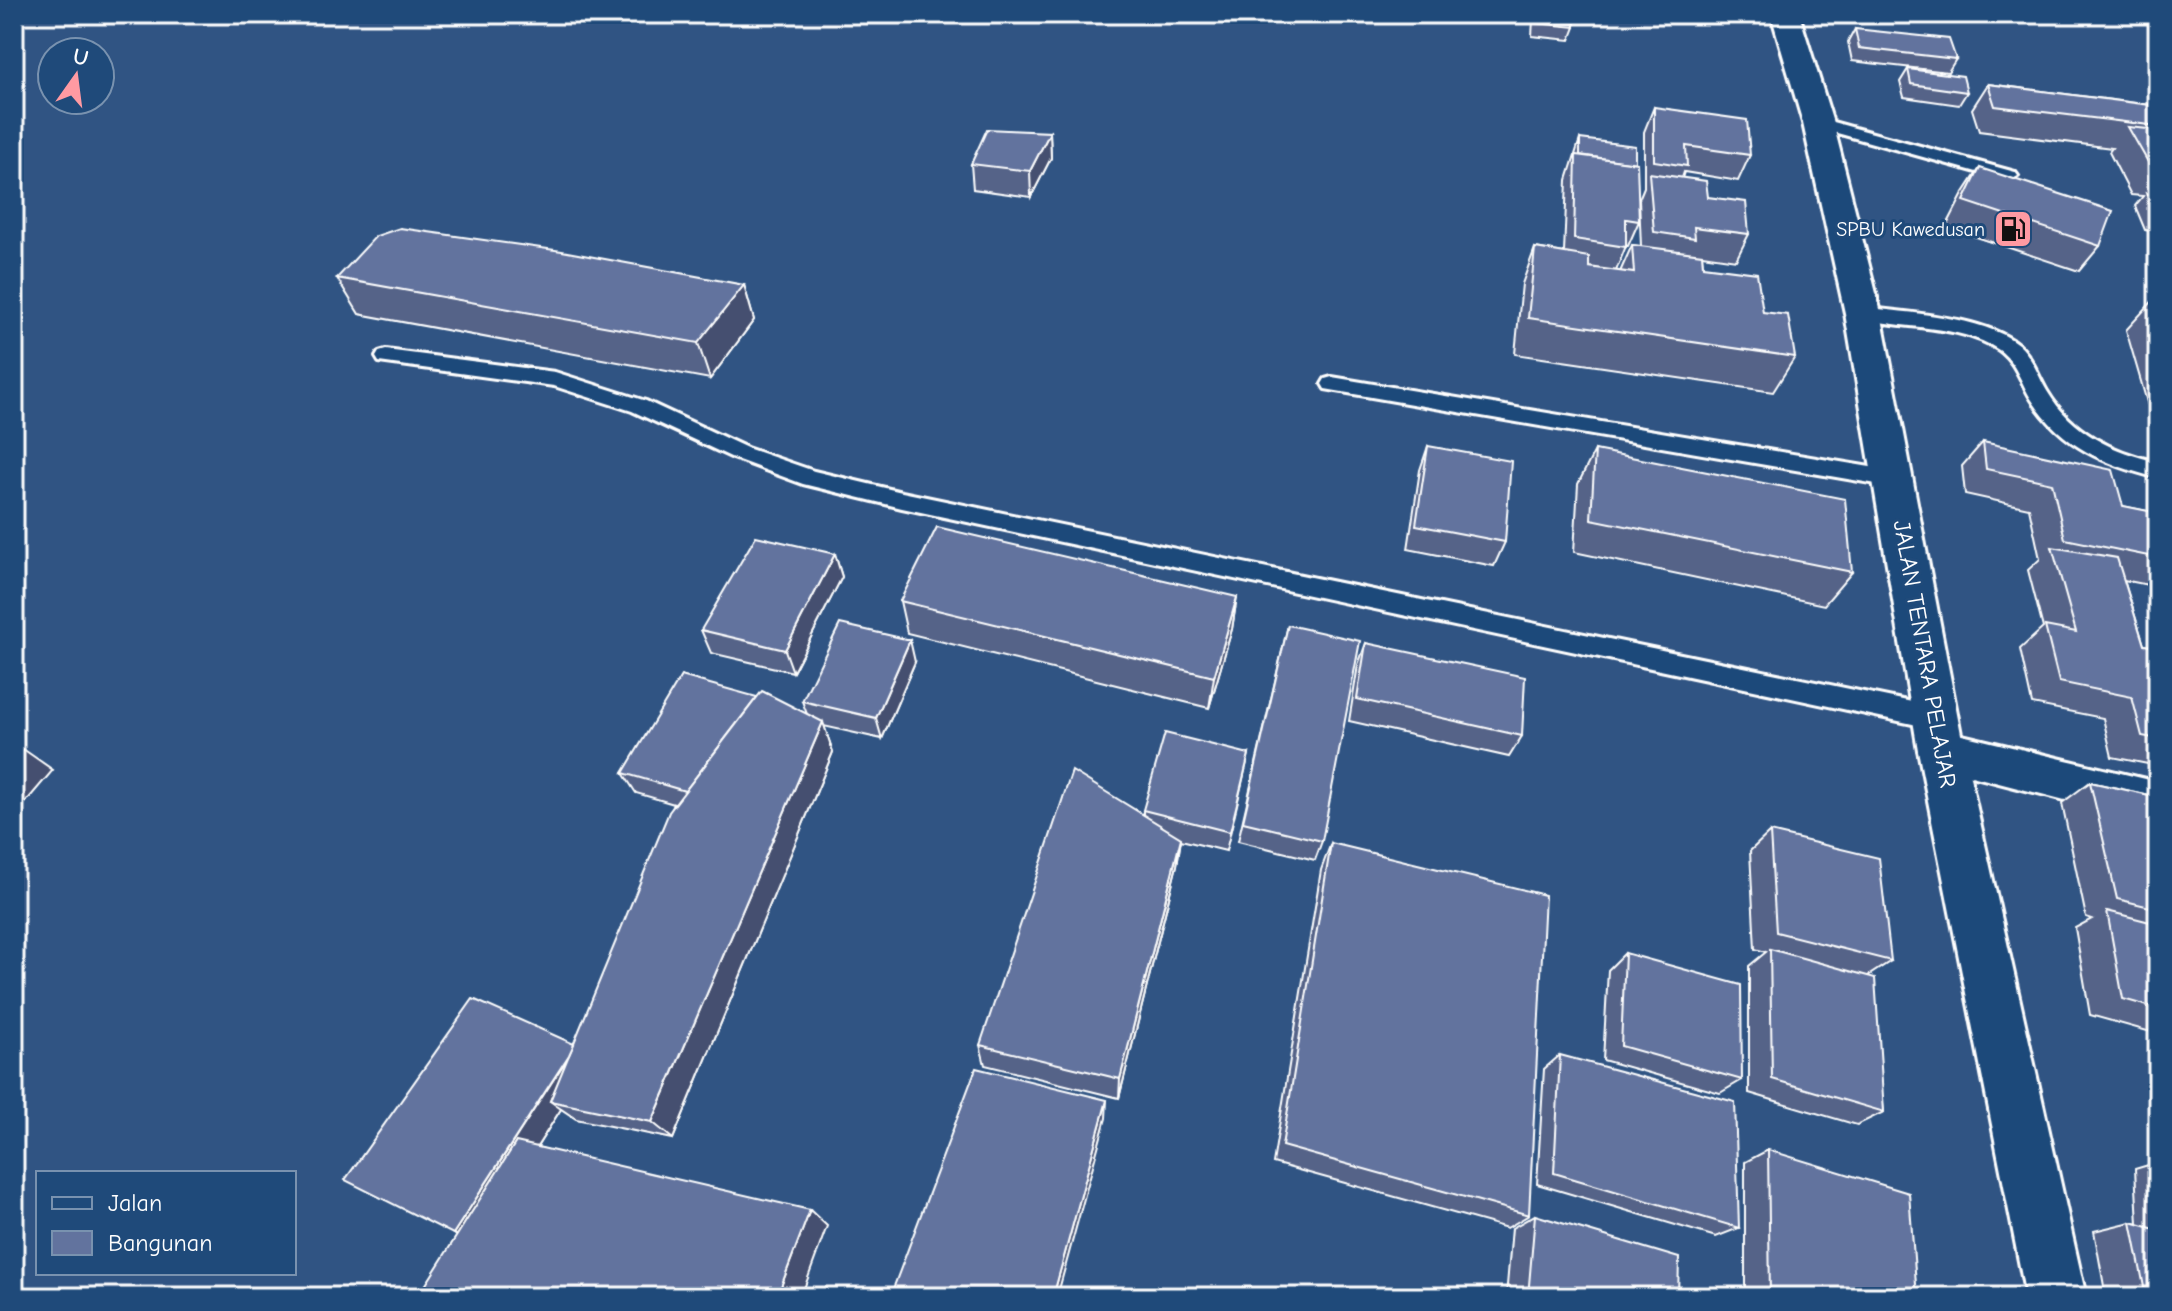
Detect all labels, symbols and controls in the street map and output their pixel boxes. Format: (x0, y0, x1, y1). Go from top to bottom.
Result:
north arrow (36, 36, 116, 116)
text: U (70, 43, 91, 72)
fuel station icon: SPBU Kawedusan (1992, 208, 2034, 250)
place label: SPBU Kawedusan (1836, 218, 1985, 241)
street label: JALAN TENTARA PELAJAR (1888, 518, 1962, 790)
legend (36, 1171, 296, 1275)
text: Jalan (108, 1189, 162, 1217)
text: Bangunan (108, 1229, 212, 1257)

